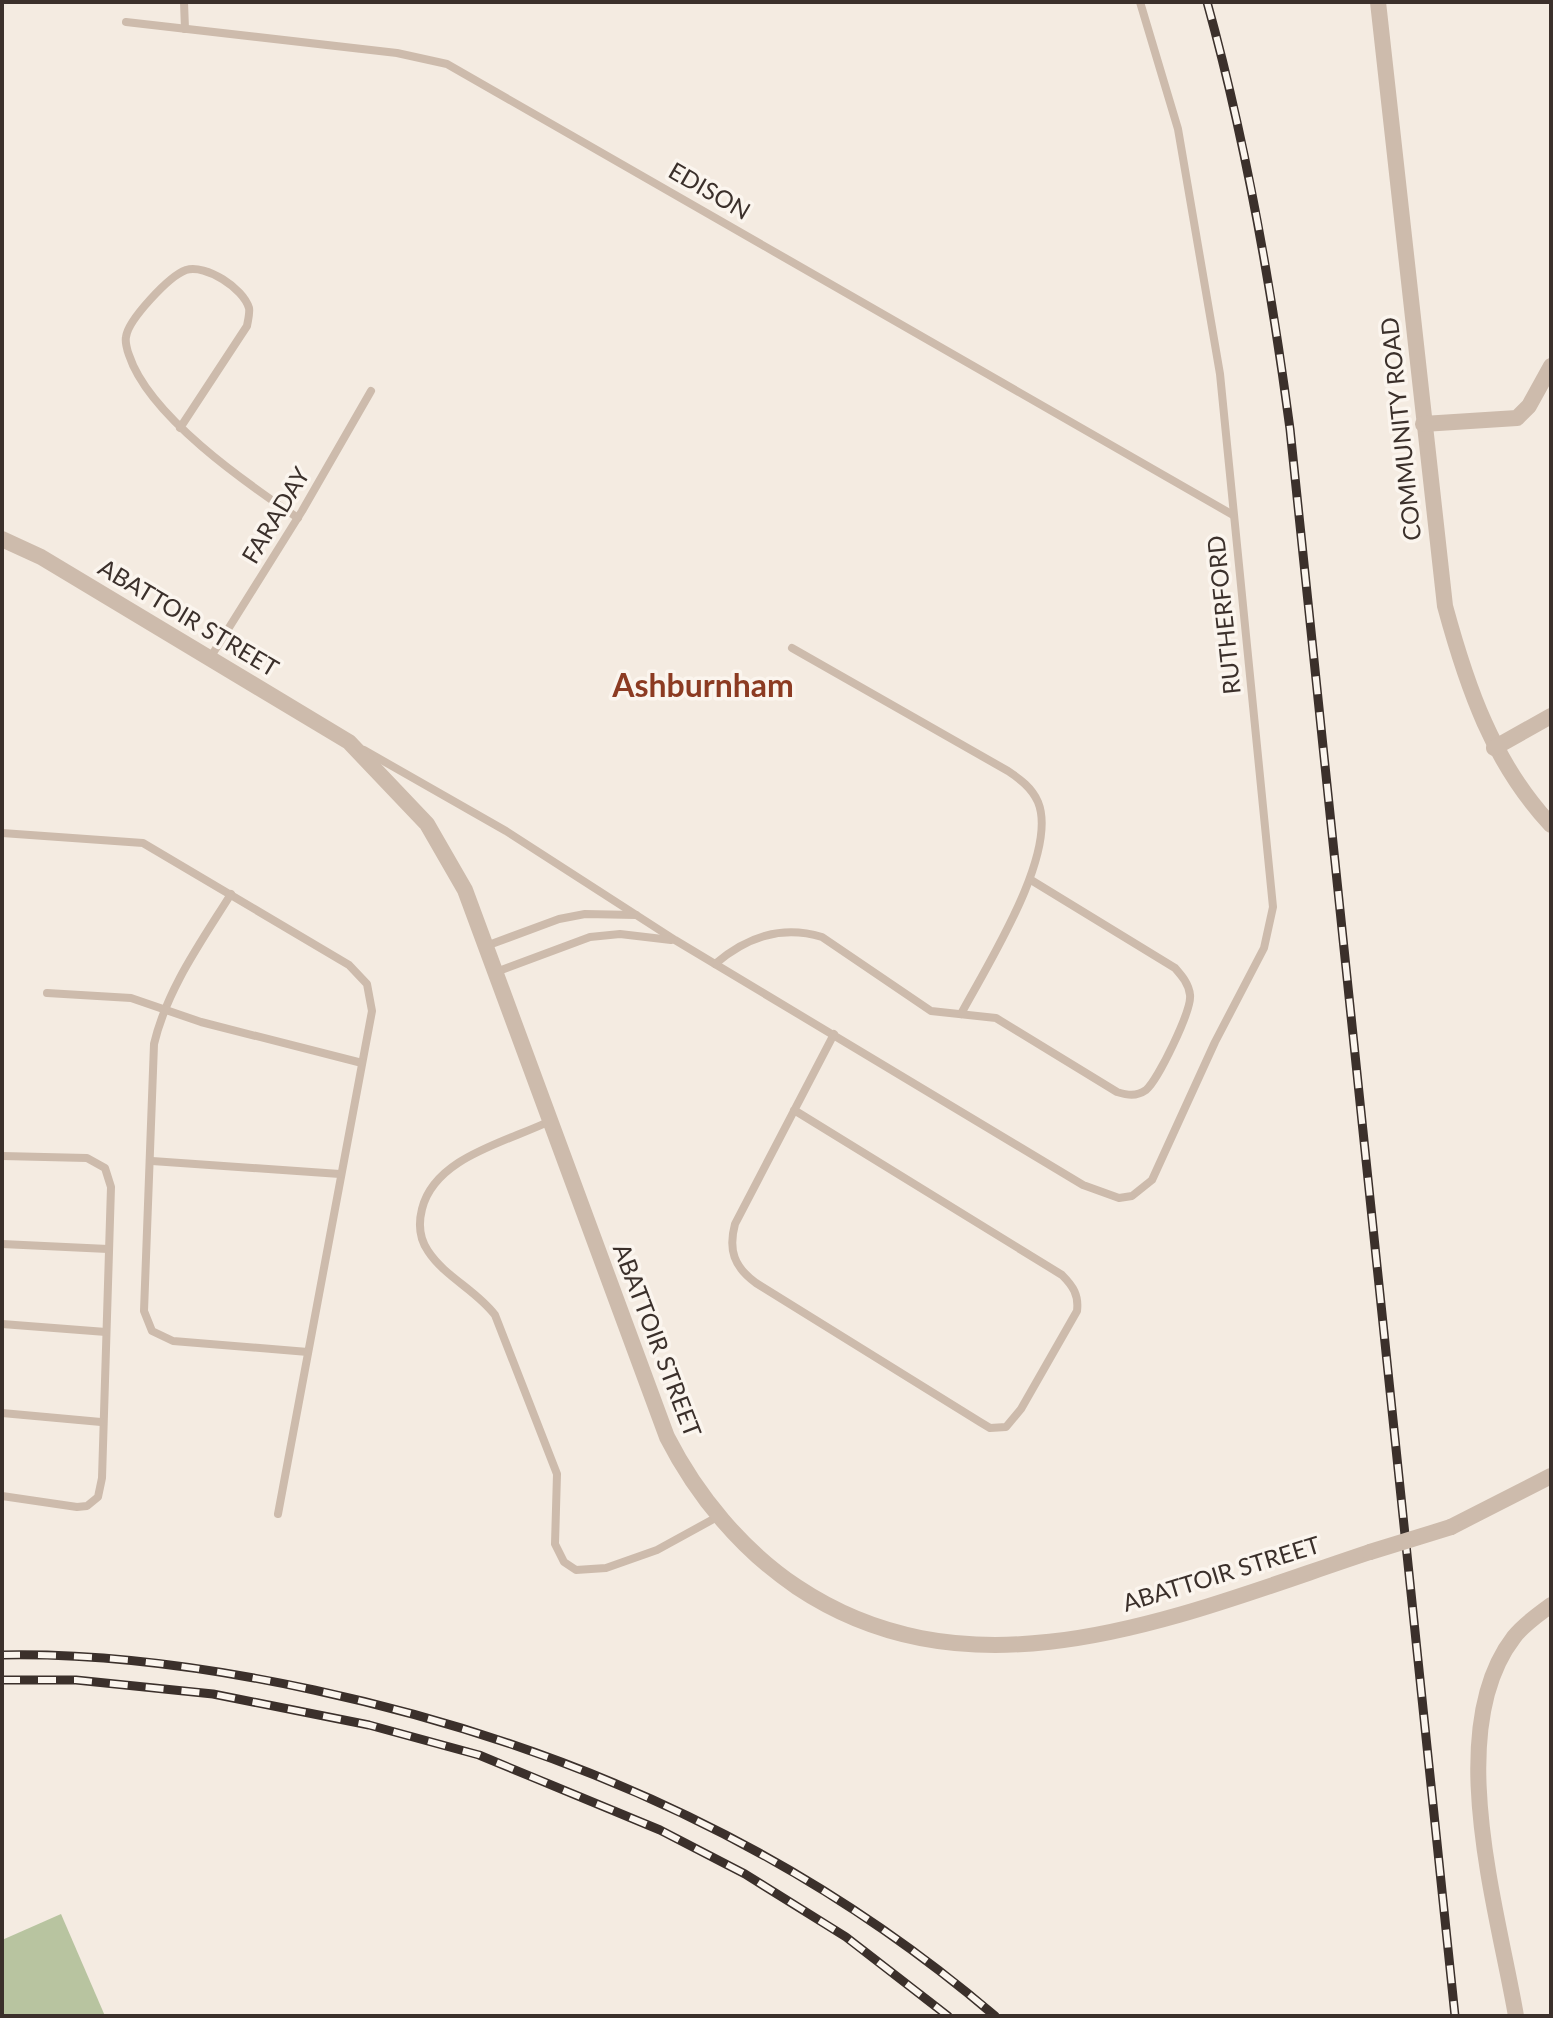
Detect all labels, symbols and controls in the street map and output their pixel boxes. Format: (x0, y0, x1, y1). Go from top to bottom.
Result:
street label: EDISON (664, 155, 756, 225)
street label: COMMUNITY ROAD (1374, 316, 1426, 542)
street label: FARADAY (235, 462, 315, 568)
street label: RUTHERFORD (1200, 534, 1246, 696)
street label: ABATTOIR STREET (94, 552, 284, 682)
district label: Ashburnham (611, 665, 794, 704)
street label: ABATTOIR STREET (608, 1239, 708, 1441)
street label: ABATTOIR STREET (1119, 1529, 1323, 1617)

